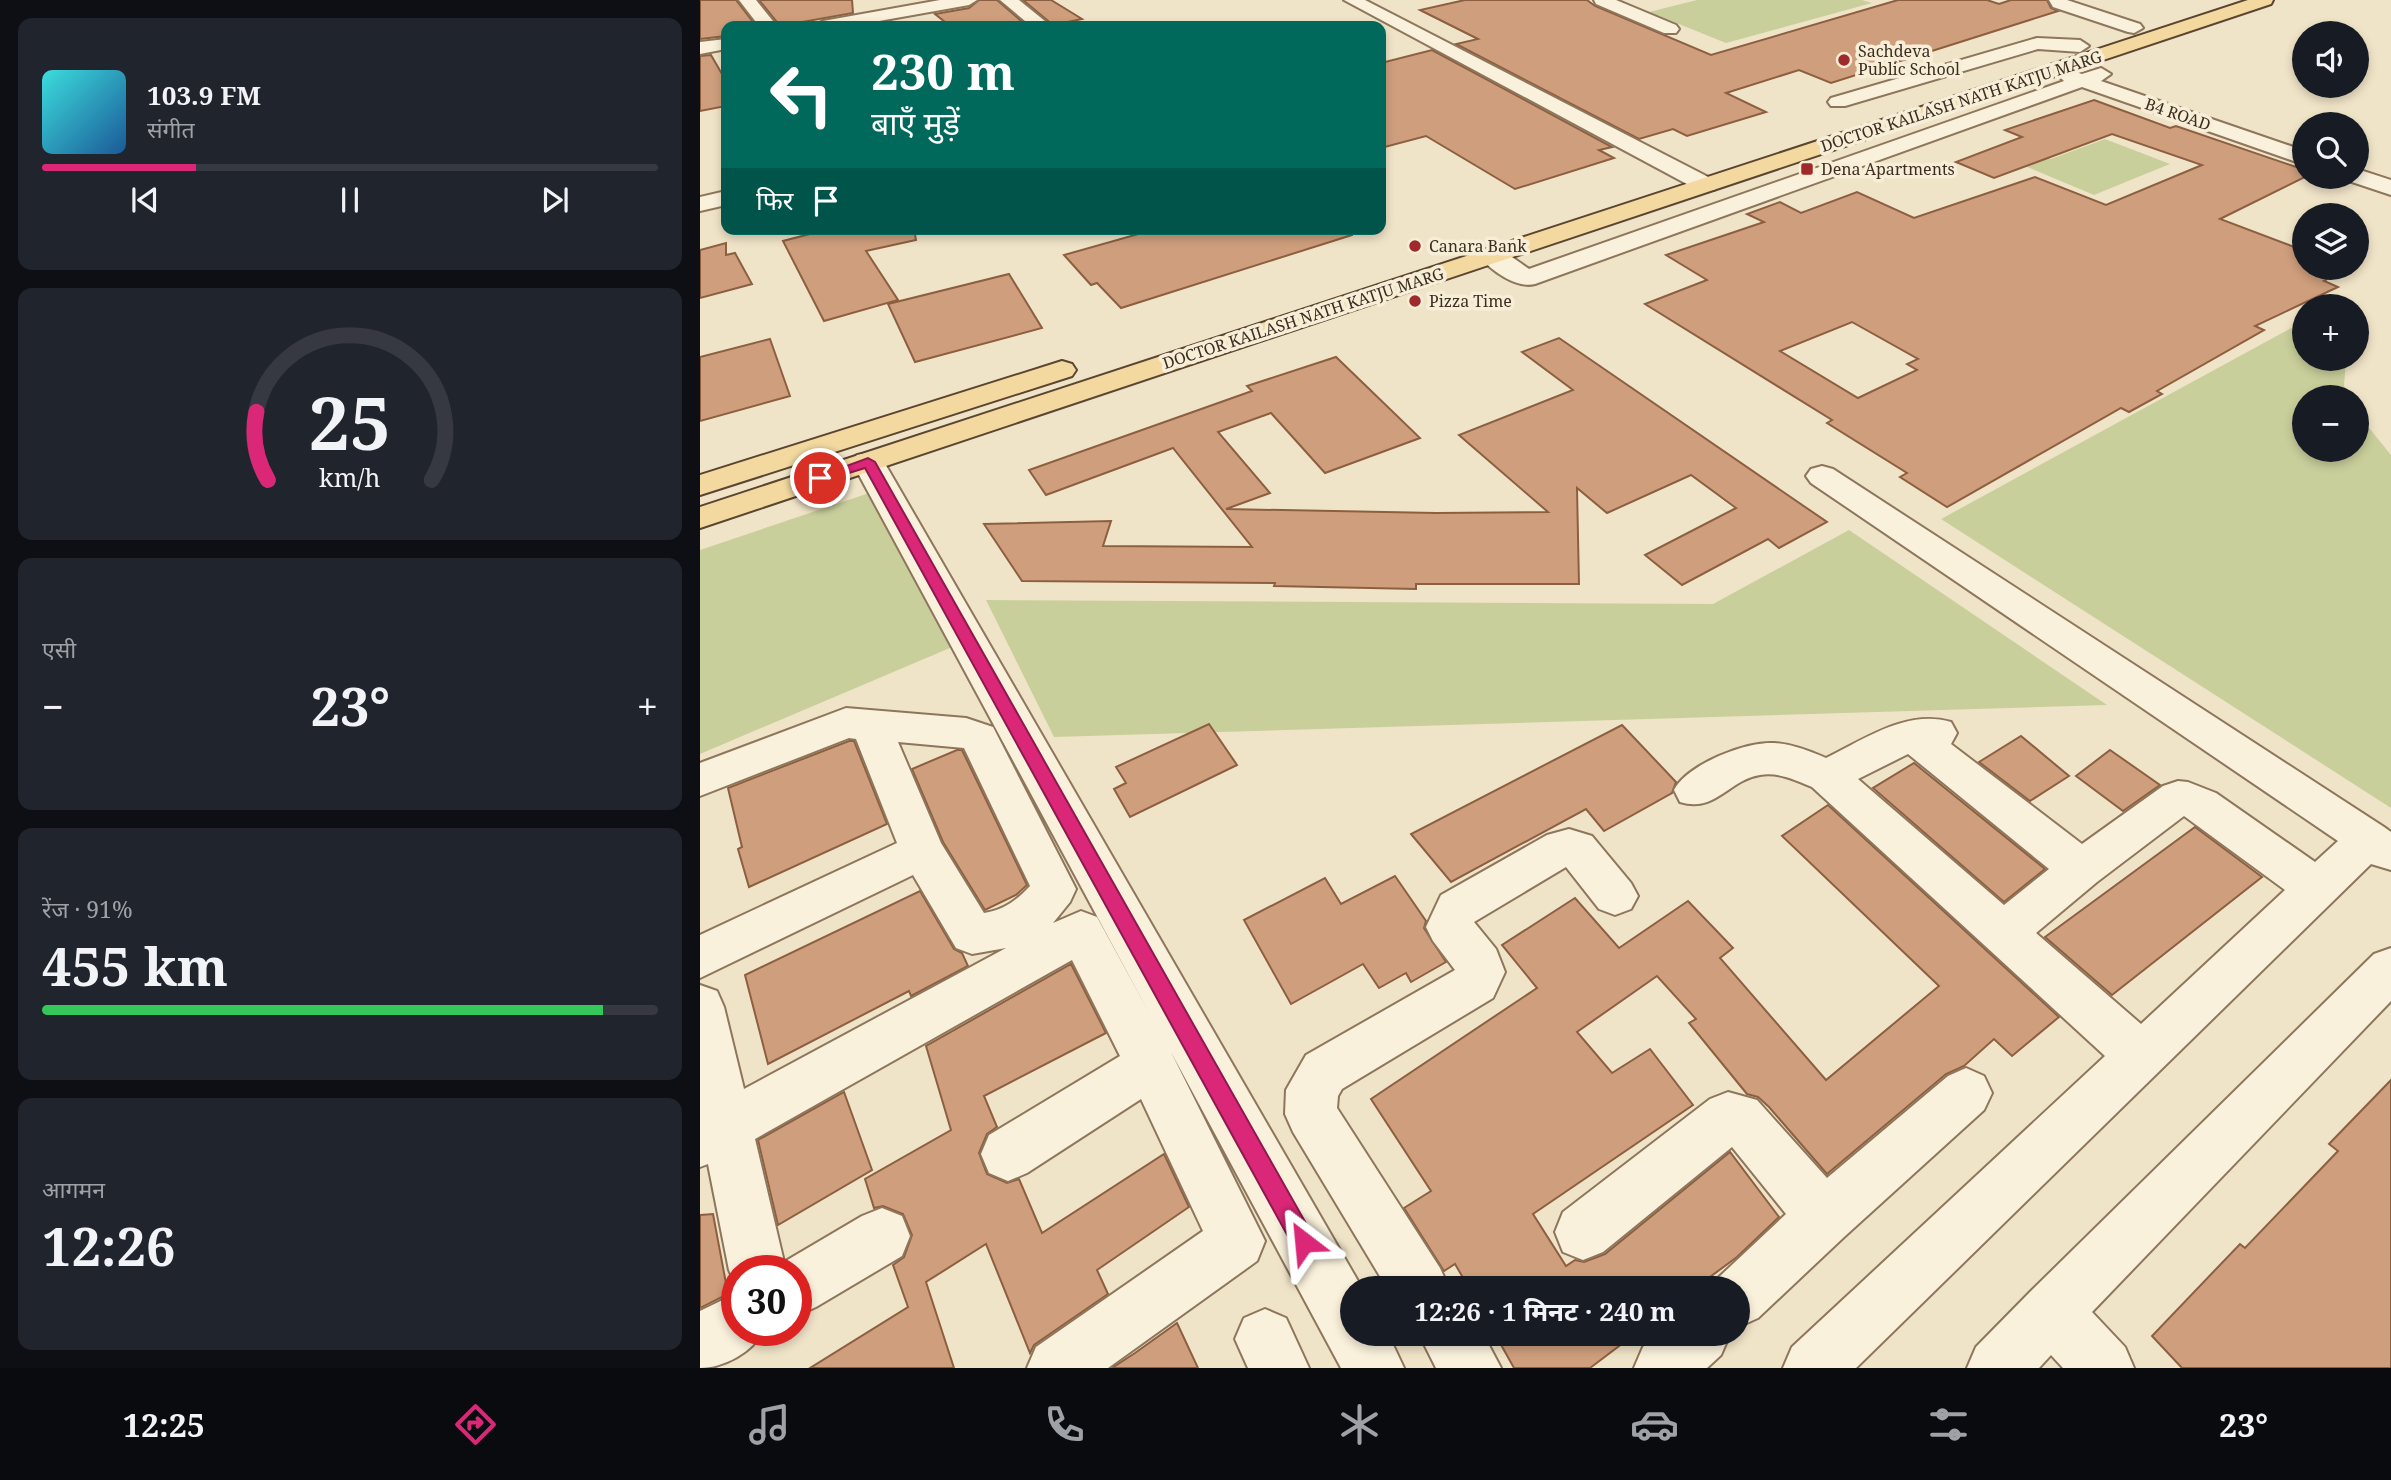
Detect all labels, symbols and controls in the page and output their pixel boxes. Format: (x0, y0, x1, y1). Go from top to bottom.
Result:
map controls (2292, 21, 2369, 462)
button: sound (2292, 21, 2369, 98)
text: 230 m (871, 38, 1015, 104)
place label: Sachdeva Public School (1858, 40, 1960, 80)
street label: DOCTOR KAILASH NATH KATJU MARG (1818, 45, 2105, 157)
icon: left (756, 49, 847, 140)
marker: Sachdeva Public School (1836, 52, 1852, 68)
text: 103.9 FM (147, 77, 261, 113)
street label: B4 ROAD (2142, 92, 2214, 136)
text: बाएँ मुड़ें (871, 101, 960, 144)
button: search (2292, 112, 2369, 189)
text: संगीत (147, 113, 195, 145)
place label: Dena Apartments (1821, 158, 1955, 180)
marker: Dena Apartments (1799, 161, 1815, 177)
icon: previous (126, 181, 164, 219)
icon: pause (331, 181, 369, 219)
icon: next (536, 181, 574, 219)
text: फिर (756, 182, 793, 218)
icon: arrive (807, 182, 845, 220)
button: layers (2292, 203, 2369, 280)
place label: Canara Bank (1429, 235, 1527, 257)
marker: Canara Bank (1407, 238, 1423, 254)
street label: DOCTOR KAILASH NATH KATJU MARG (1160, 262, 1447, 374)
place label: Pizza Time (1429, 290, 1512, 312)
marker: Pizza Time (1407, 293, 1423, 309)
button: + (2292, 294, 2369, 371)
text: 25 (309, 372, 391, 471)
button: − (2292, 385, 2369, 462)
pin (790, 448, 850, 508)
icon: arrive (801, 459, 839, 497)
text: km/h (319, 460, 381, 494)
text: एसी (42, 633, 76, 665)
text: 23° (311, 670, 390, 741)
text: − (42, 680, 64, 732)
text: + (637, 680, 658, 732)
text: रेंज · 91% (42, 893, 133, 925)
text: 455 km (42, 930, 228, 1001)
text: आगमन (42, 1173, 105, 1205)
position arrow (1267, 1205, 1341, 1279)
text: 12:26 (42, 1210, 175, 1281)
speed limit sign: 30 (721, 1255, 812, 1346)
text: 12:26 · 1 मिनट · 240 m (1414, 1293, 1676, 1329)
icon: directions (451, 1400, 500, 1449)
icon: music (745, 1400, 794, 1449)
icon: phone (1040, 1400, 1089, 1449)
icon: climate (1335, 1400, 1384, 1449)
icon: car (1630, 1400, 1679, 1449)
icon: filters (1924, 1400, 1973, 1449)
text: 12:25 (123, 1403, 205, 1446)
text: 23° (2219, 1403, 2268, 1446)

